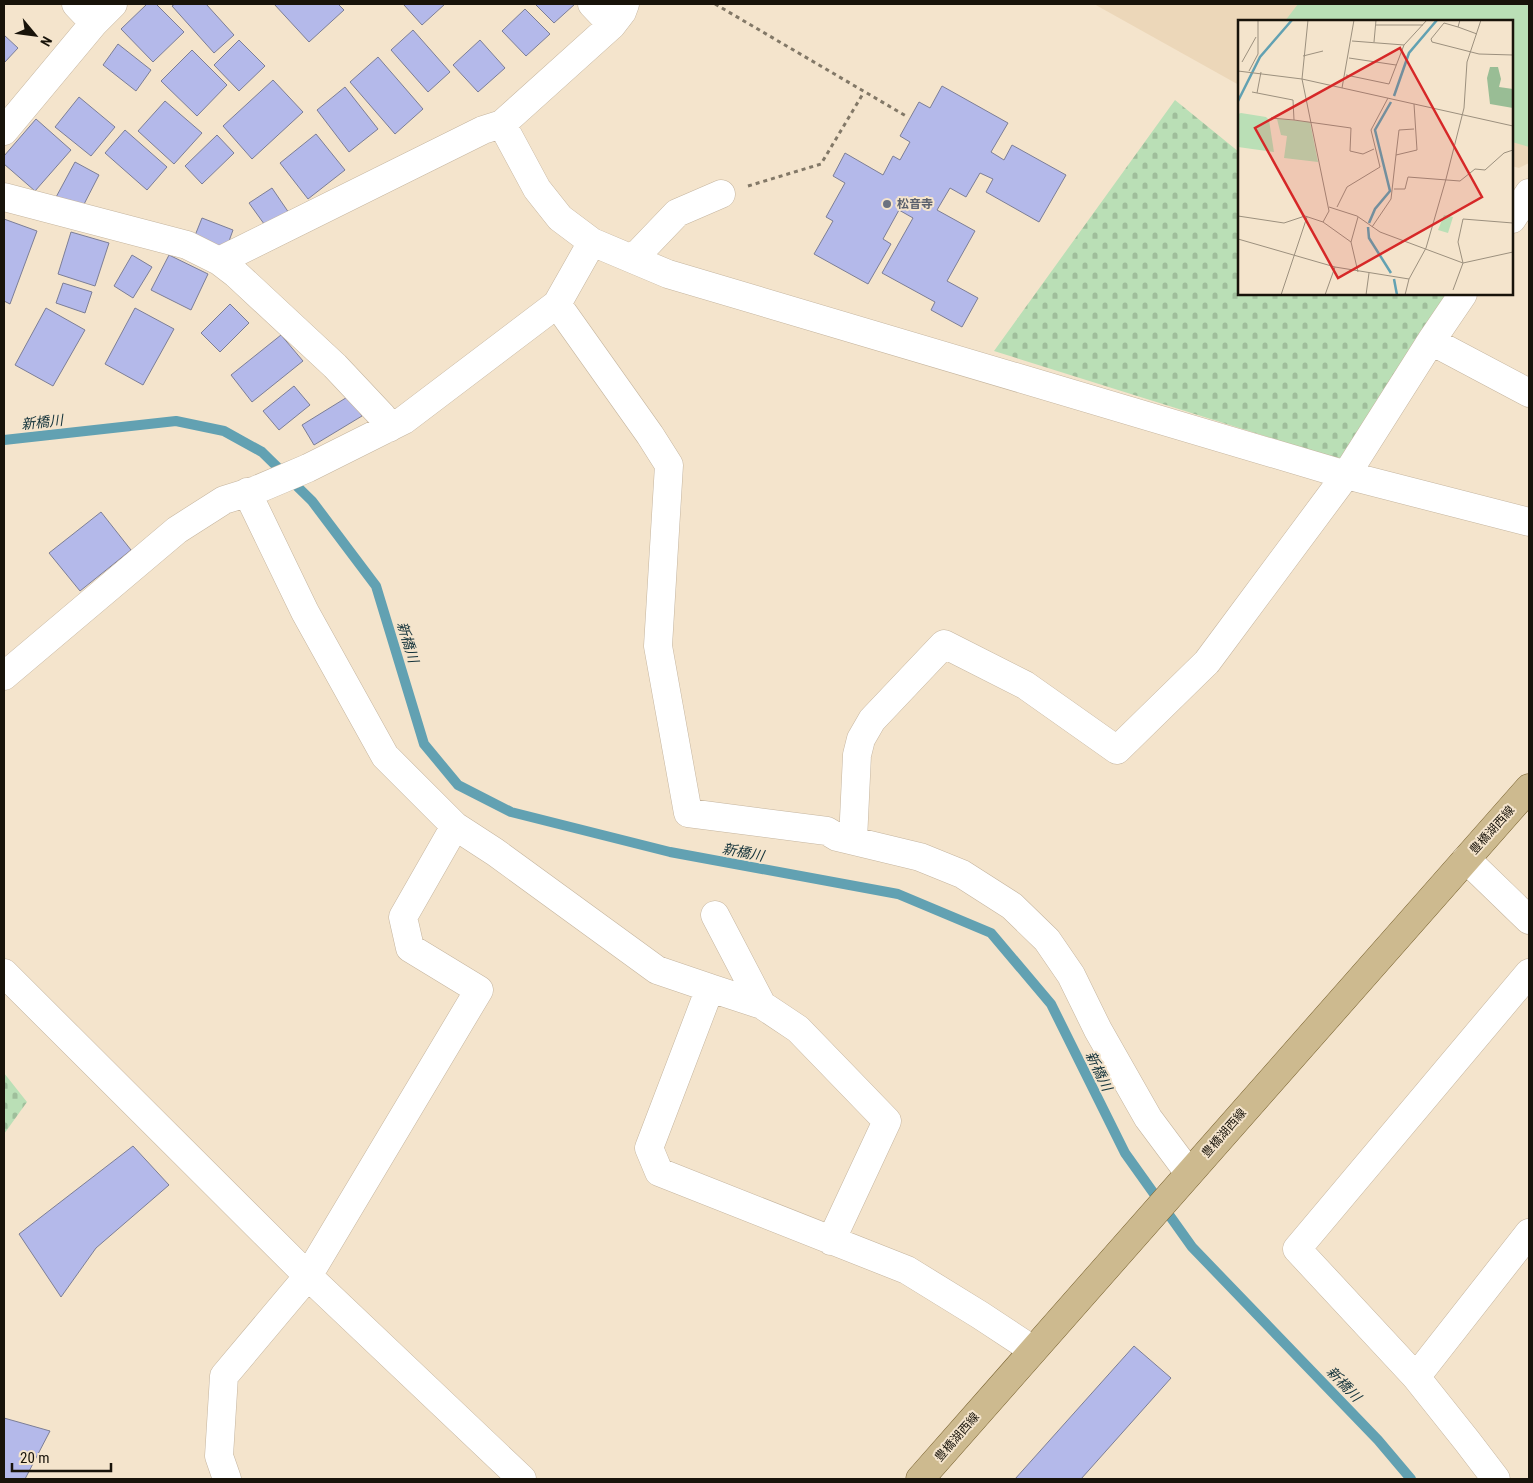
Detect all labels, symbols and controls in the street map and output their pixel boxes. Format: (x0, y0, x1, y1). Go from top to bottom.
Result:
north arrow (10, 10, 60, 60)
inset map (1238, 20, 1513, 295)
text: N (37, 34, 55, 49)
place label: 松音寺 (897, 197, 933, 211)
marker: 松音寺 (881, 198, 893, 210)
water label: 新橋川 (20, 412, 66, 432)
water label: 新橋川 (394, 620, 422, 666)
street label: 豊橋湖西線 (1467, 803, 1517, 857)
water label: 新橋川 (721, 840, 767, 864)
water label: 新橋川 (1083, 1049, 1116, 1095)
street label: 豊橋湖西線 (1199, 1106, 1249, 1160)
water label: 新橋川 (1324, 1363, 1366, 1406)
street label: 豊橋湖西線 (932, 1410, 982, 1464)
scale bar (12, 1440, 111, 1472)
text: 20 m (20, 1449, 50, 1467)

